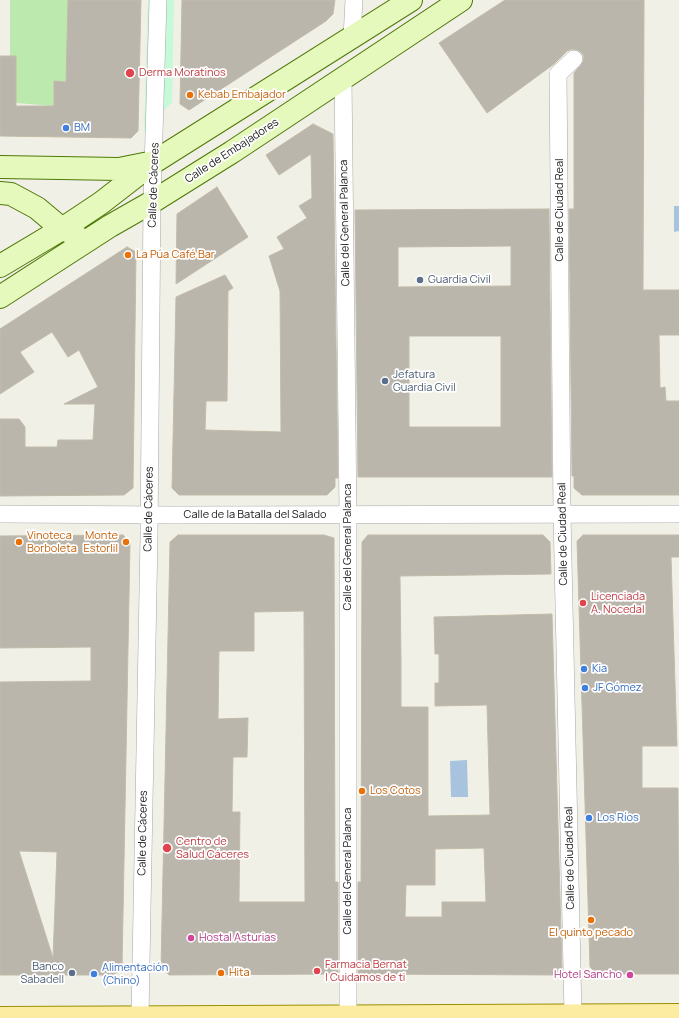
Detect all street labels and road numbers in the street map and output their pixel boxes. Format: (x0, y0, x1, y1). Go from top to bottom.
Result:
street label: Calle de Embajadores (183, 116, 281, 186)
street label: Calle de Cáceres (146, 142, 162, 228)
street label: Calle de Ciudad Real (553, 158, 567, 262)
street label: Calle del General Palanca (337, 159, 353, 287)
street label: Calle de Cáceres (142, 466, 156, 552)
street label: Calle de Ciudad Real (556, 482, 570, 586)
street label: Calle del General Palanca (341, 484, 355, 610)
street label: Calle de la Batalla del Salado (184, 508, 326, 522)
street label: Calle de Cáceres (136, 790, 150, 876)
street label: Calle de Ciudad Real (563, 806, 577, 910)
street label: Calle del General Palanca (341, 808, 355, 934)

